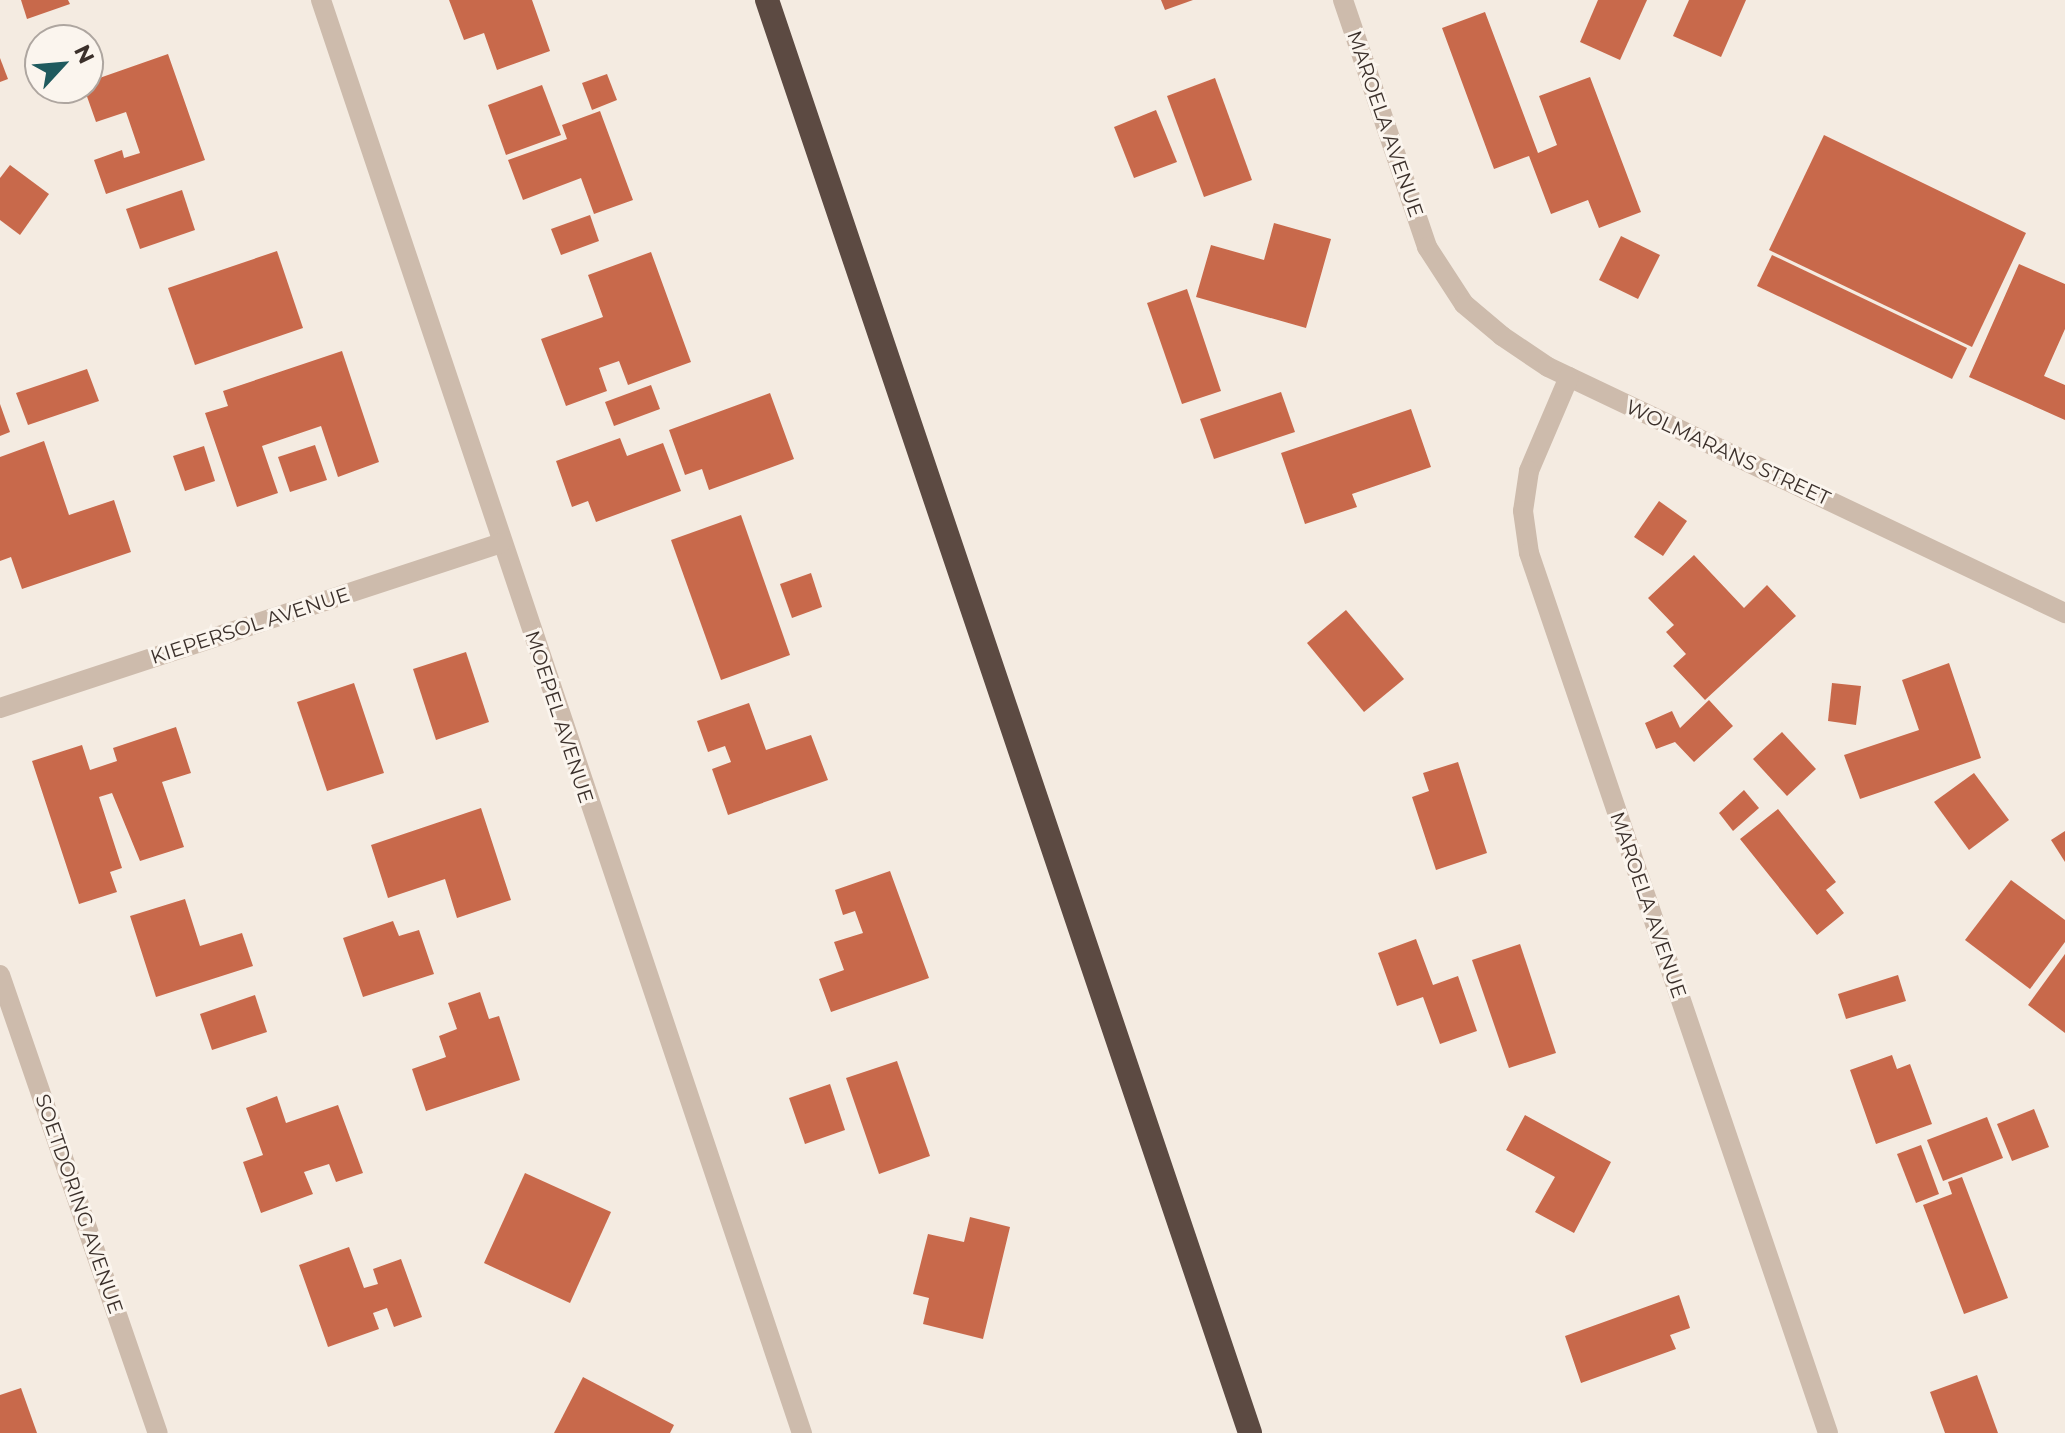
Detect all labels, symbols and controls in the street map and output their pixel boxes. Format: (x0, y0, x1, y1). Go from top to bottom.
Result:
north arrow (24, 24, 104, 104)
street label: MAROELA AVENUE (1342, 28, 1428, 220)
text: N (68, 40, 100, 68)
street label: WOLMARANS STREET (1622, 395, 1834, 511)
street label: KIEPERSOL AVENUE (147, 582, 353, 670)
street label: MOEPEL AVENUE (520, 628, 598, 806)
street label: MAROELA AVENUE (1605, 809, 1691, 1001)
street label: SOETDORING AVENUE (30, 1091, 128, 1317)

